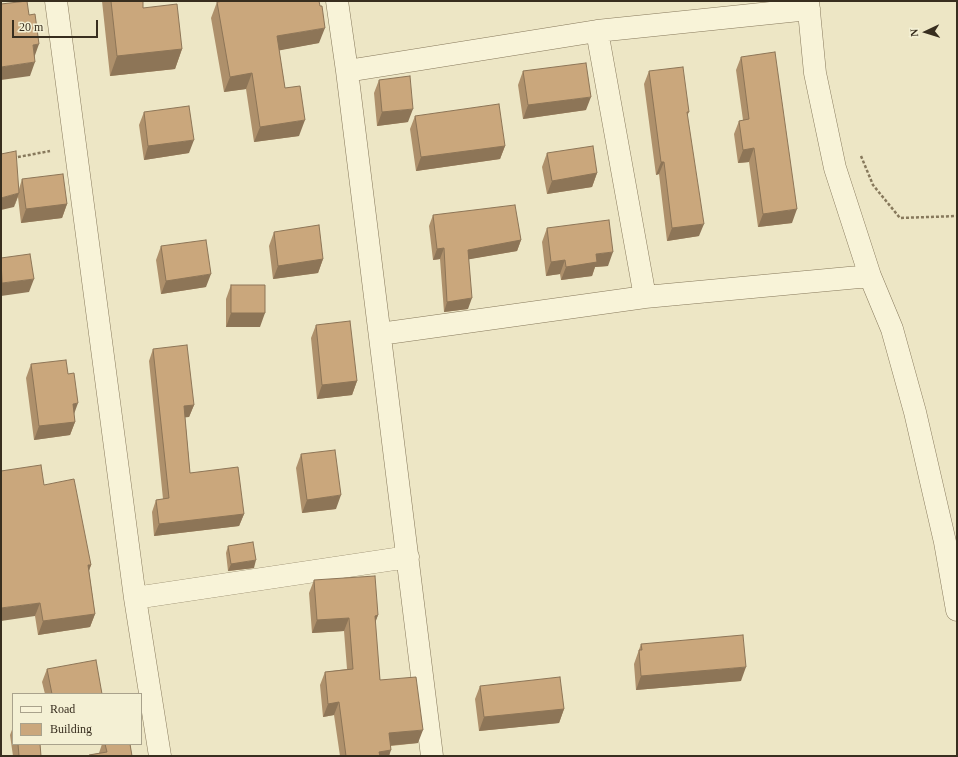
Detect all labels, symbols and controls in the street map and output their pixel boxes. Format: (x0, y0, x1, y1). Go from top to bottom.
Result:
scale bar (14, 12, 100, 38)
north arrow (906, 12, 946, 52)
text: 20 m (19, 20, 43, 34)
text: N (908, 28, 920, 37)
legend (12, 693, 142, 745)
text: Road (50, 702, 75, 716)
text: Building (50, 722, 92, 736)

